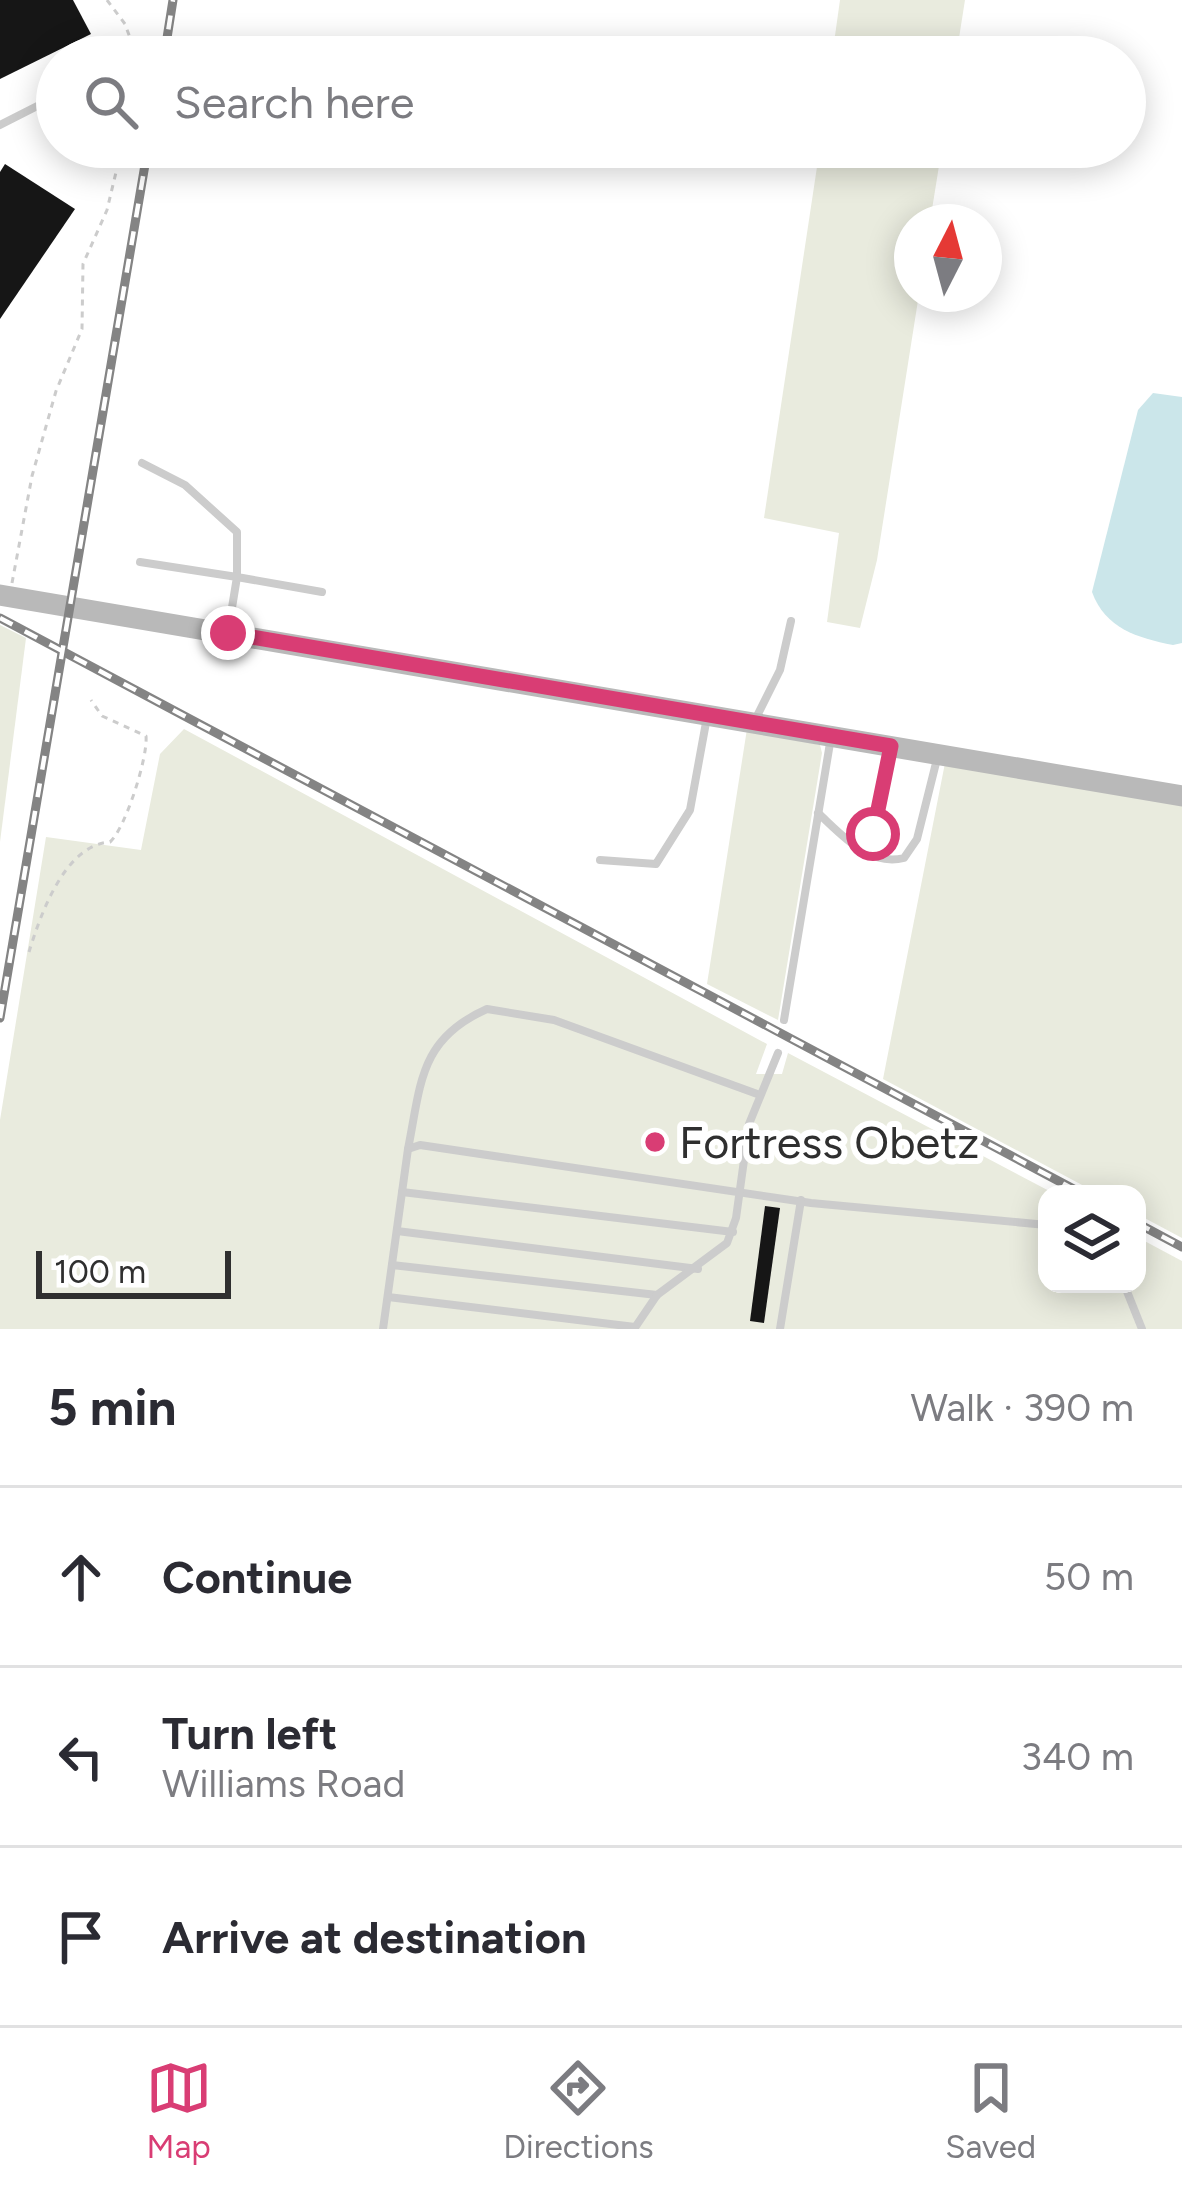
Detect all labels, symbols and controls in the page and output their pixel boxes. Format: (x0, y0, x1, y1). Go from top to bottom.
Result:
search box (36, 36, 1146, 168)
icon: search (78, 69, 144, 135)
text: Search here (174, 75, 414, 129)
north arrow (894, 204, 1002, 312)
route end (201, 606, 255, 660)
route start (846, 807, 900, 861)
place label: Fortress Obetz (679, 1115, 979, 1169)
marker: Fortress Obetz (642, 1129, 668, 1155)
map controls (1038, 1185, 1146, 1293)
button: layers (1038, 1185, 1146, 1293)
scale bar (36, 1245, 231, 1298)
text: 100 m (54, 1252, 146, 1291)
text: 5 min (48, 1377, 177, 1438)
text: Walk · 390 m (910, 1384, 1134, 1431)
icon: ahead (48, 1544, 114, 1610)
text: Continue (162, 1550, 352, 1604)
text: 50 m (1044, 1553, 1134, 1600)
text: Turn left (162, 1706, 337, 1760)
icon: left (48, 1724, 114, 1790)
text: 340 m (1021, 1733, 1134, 1780)
text: Williams Road (162, 1760, 405, 1807)
icon: arrive (48, 1904, 114, 1970)
text: Arrive at destination (162, 1910, 586, 1964)
tab: Map (146, 2055, 212, 2166)
tab: Directions (503, 2055, 654, 2166)
tab: Saved (945, 2055, 1036, 2166)

